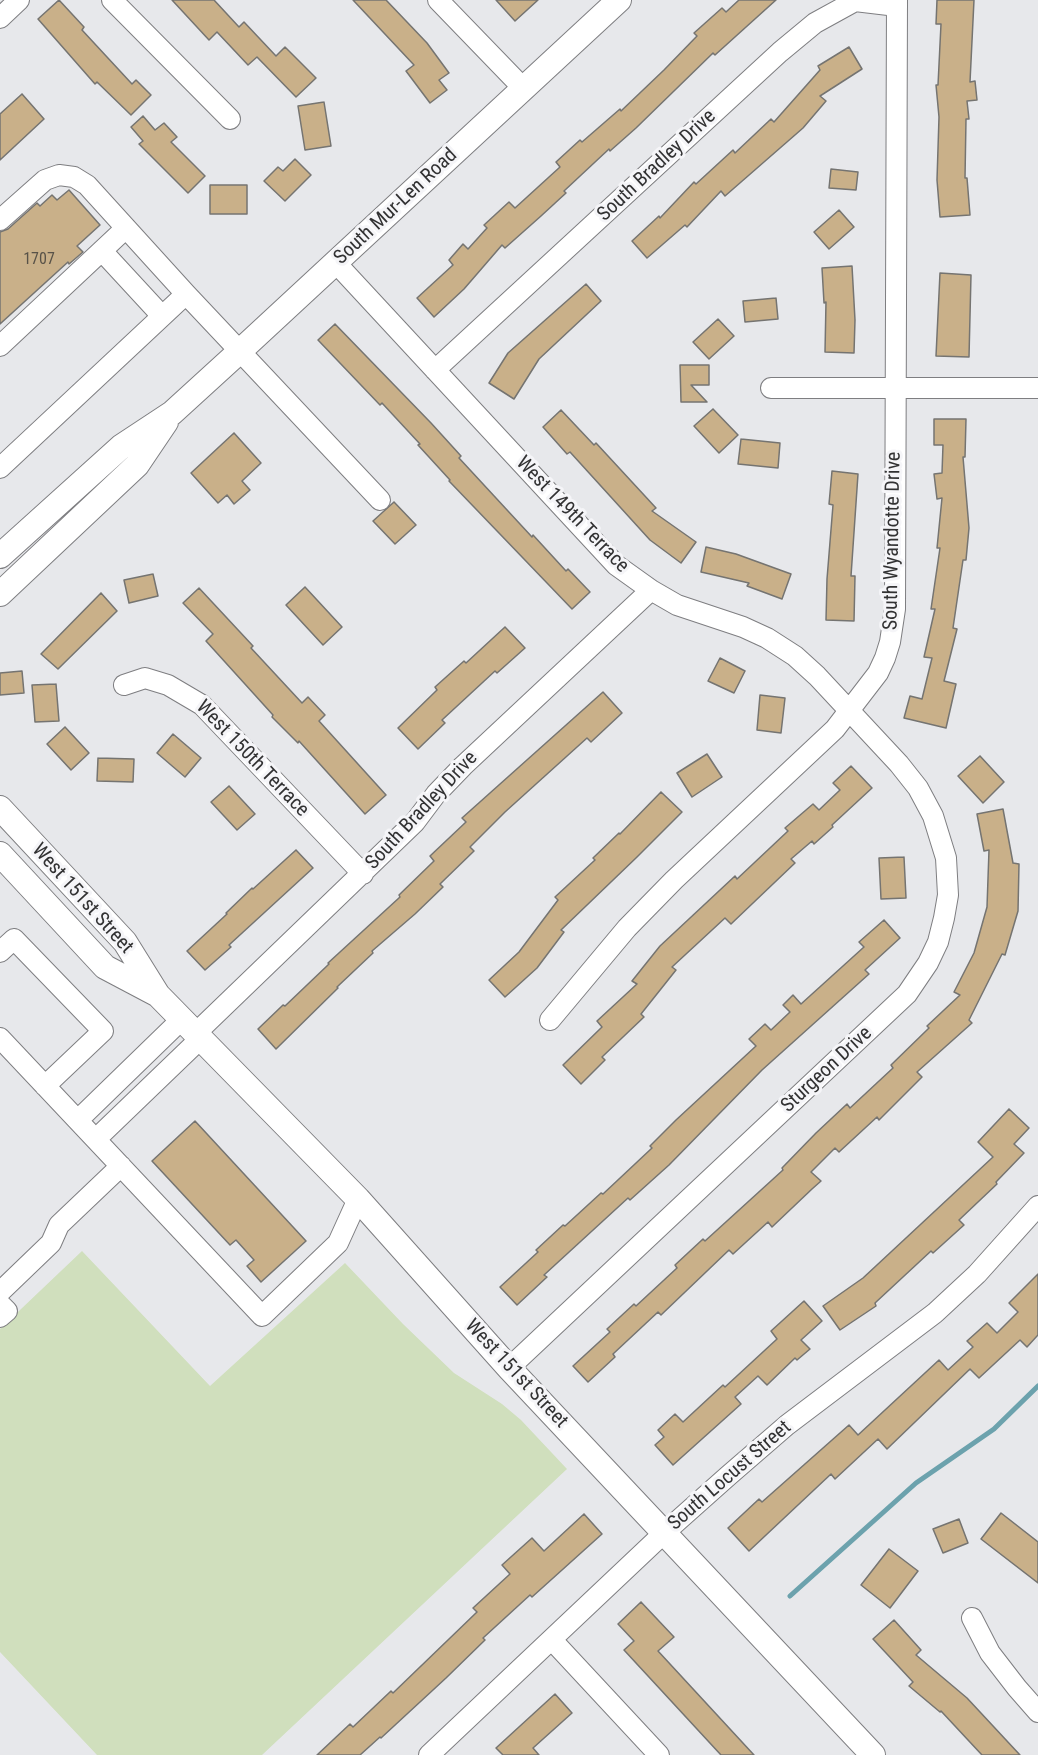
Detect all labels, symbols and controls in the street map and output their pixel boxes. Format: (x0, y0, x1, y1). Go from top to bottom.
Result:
street label: South Bradley Drive (593, 105, 721, 227)
street label: South Mur-Len Road (330, 144, 462, 270)
house number: 1707 (23, 250, 55, 270)
street label: West 149th Terrace (510, 452, 634, 578)
street label: South Wyandotte Drive (879, 452, 907, 630)
street label: West 150th Terrace (190, 696, 314, 822)
street label: South Bradley Drive (361, 747, 483, 875)
street label: West 151st Street (26, 839, 138, 959)
street label: Sturgeon Drive (777, 1022, 877, 1118)
street label: West 151st Street (459, 1315, 573, 1433)
street label: South Locust Street (664, 1416, 796, 1536)

